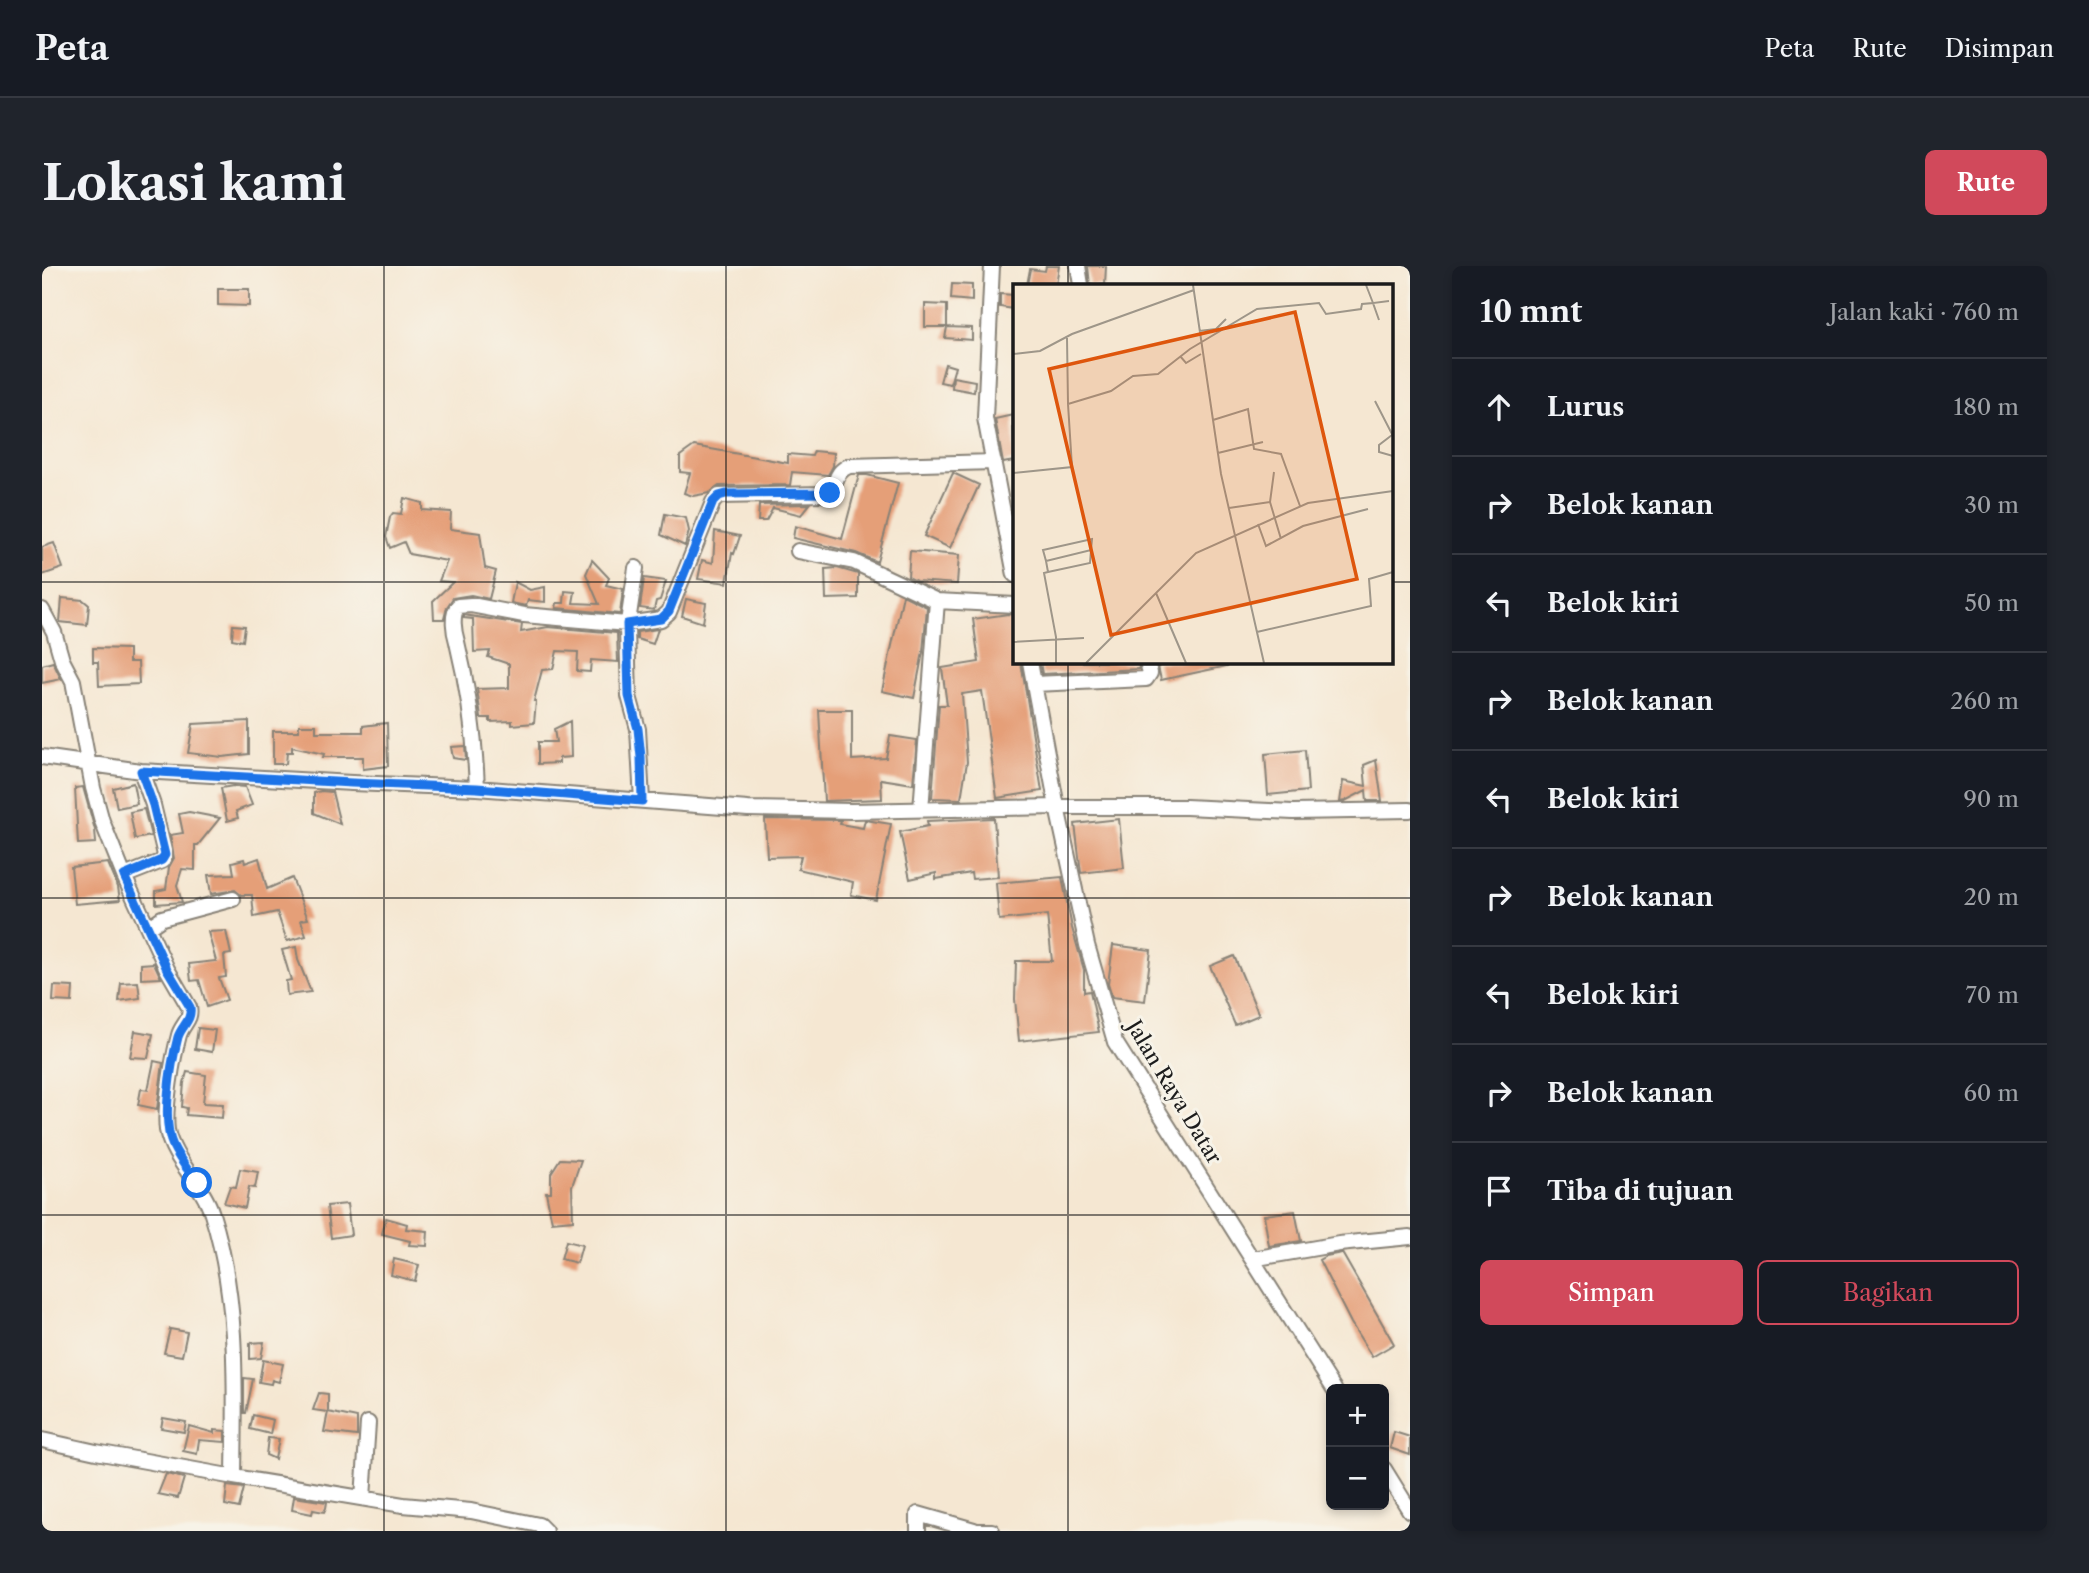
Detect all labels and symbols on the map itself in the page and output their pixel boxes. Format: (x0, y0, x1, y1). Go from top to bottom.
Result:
inset map (1013, 284, 1392, 663)
route end (814, 477, 845, 508)
street label: Jalan Raya Datar (1120, 1013, 1227, 1168)
route start (181, 1167, 212, 1198)

